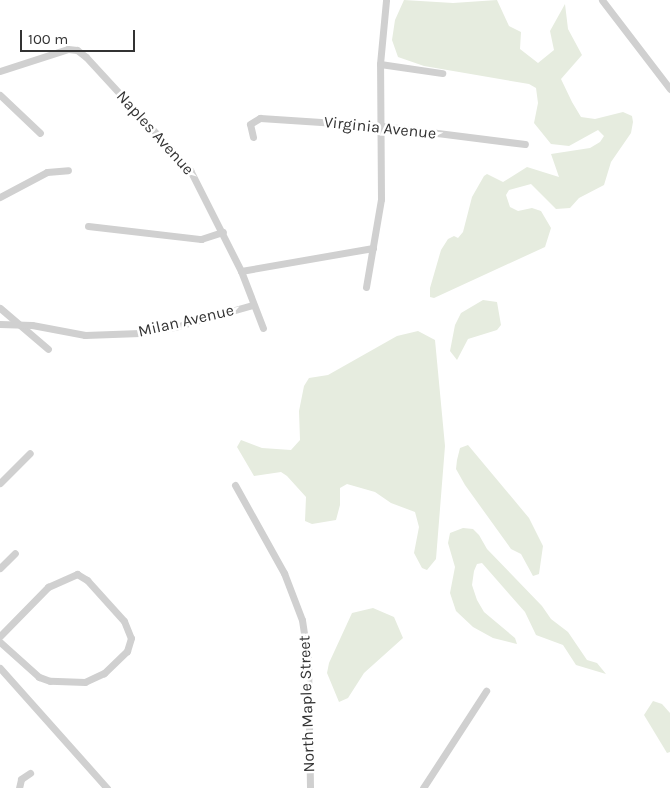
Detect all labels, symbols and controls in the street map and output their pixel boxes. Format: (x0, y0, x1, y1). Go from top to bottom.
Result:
scale bar (22, 20, 138, 52)
text: 100 m (28, 30, 68, 48)
street label: Naples Avenue (112, 87, 198, 179)
street label: Virginia Avenue (323, 113, 437, 143)
street label: Milan Avenue (136, 301, 236, 341)
street label: North Maple Street (295, 635, 319, 773)

